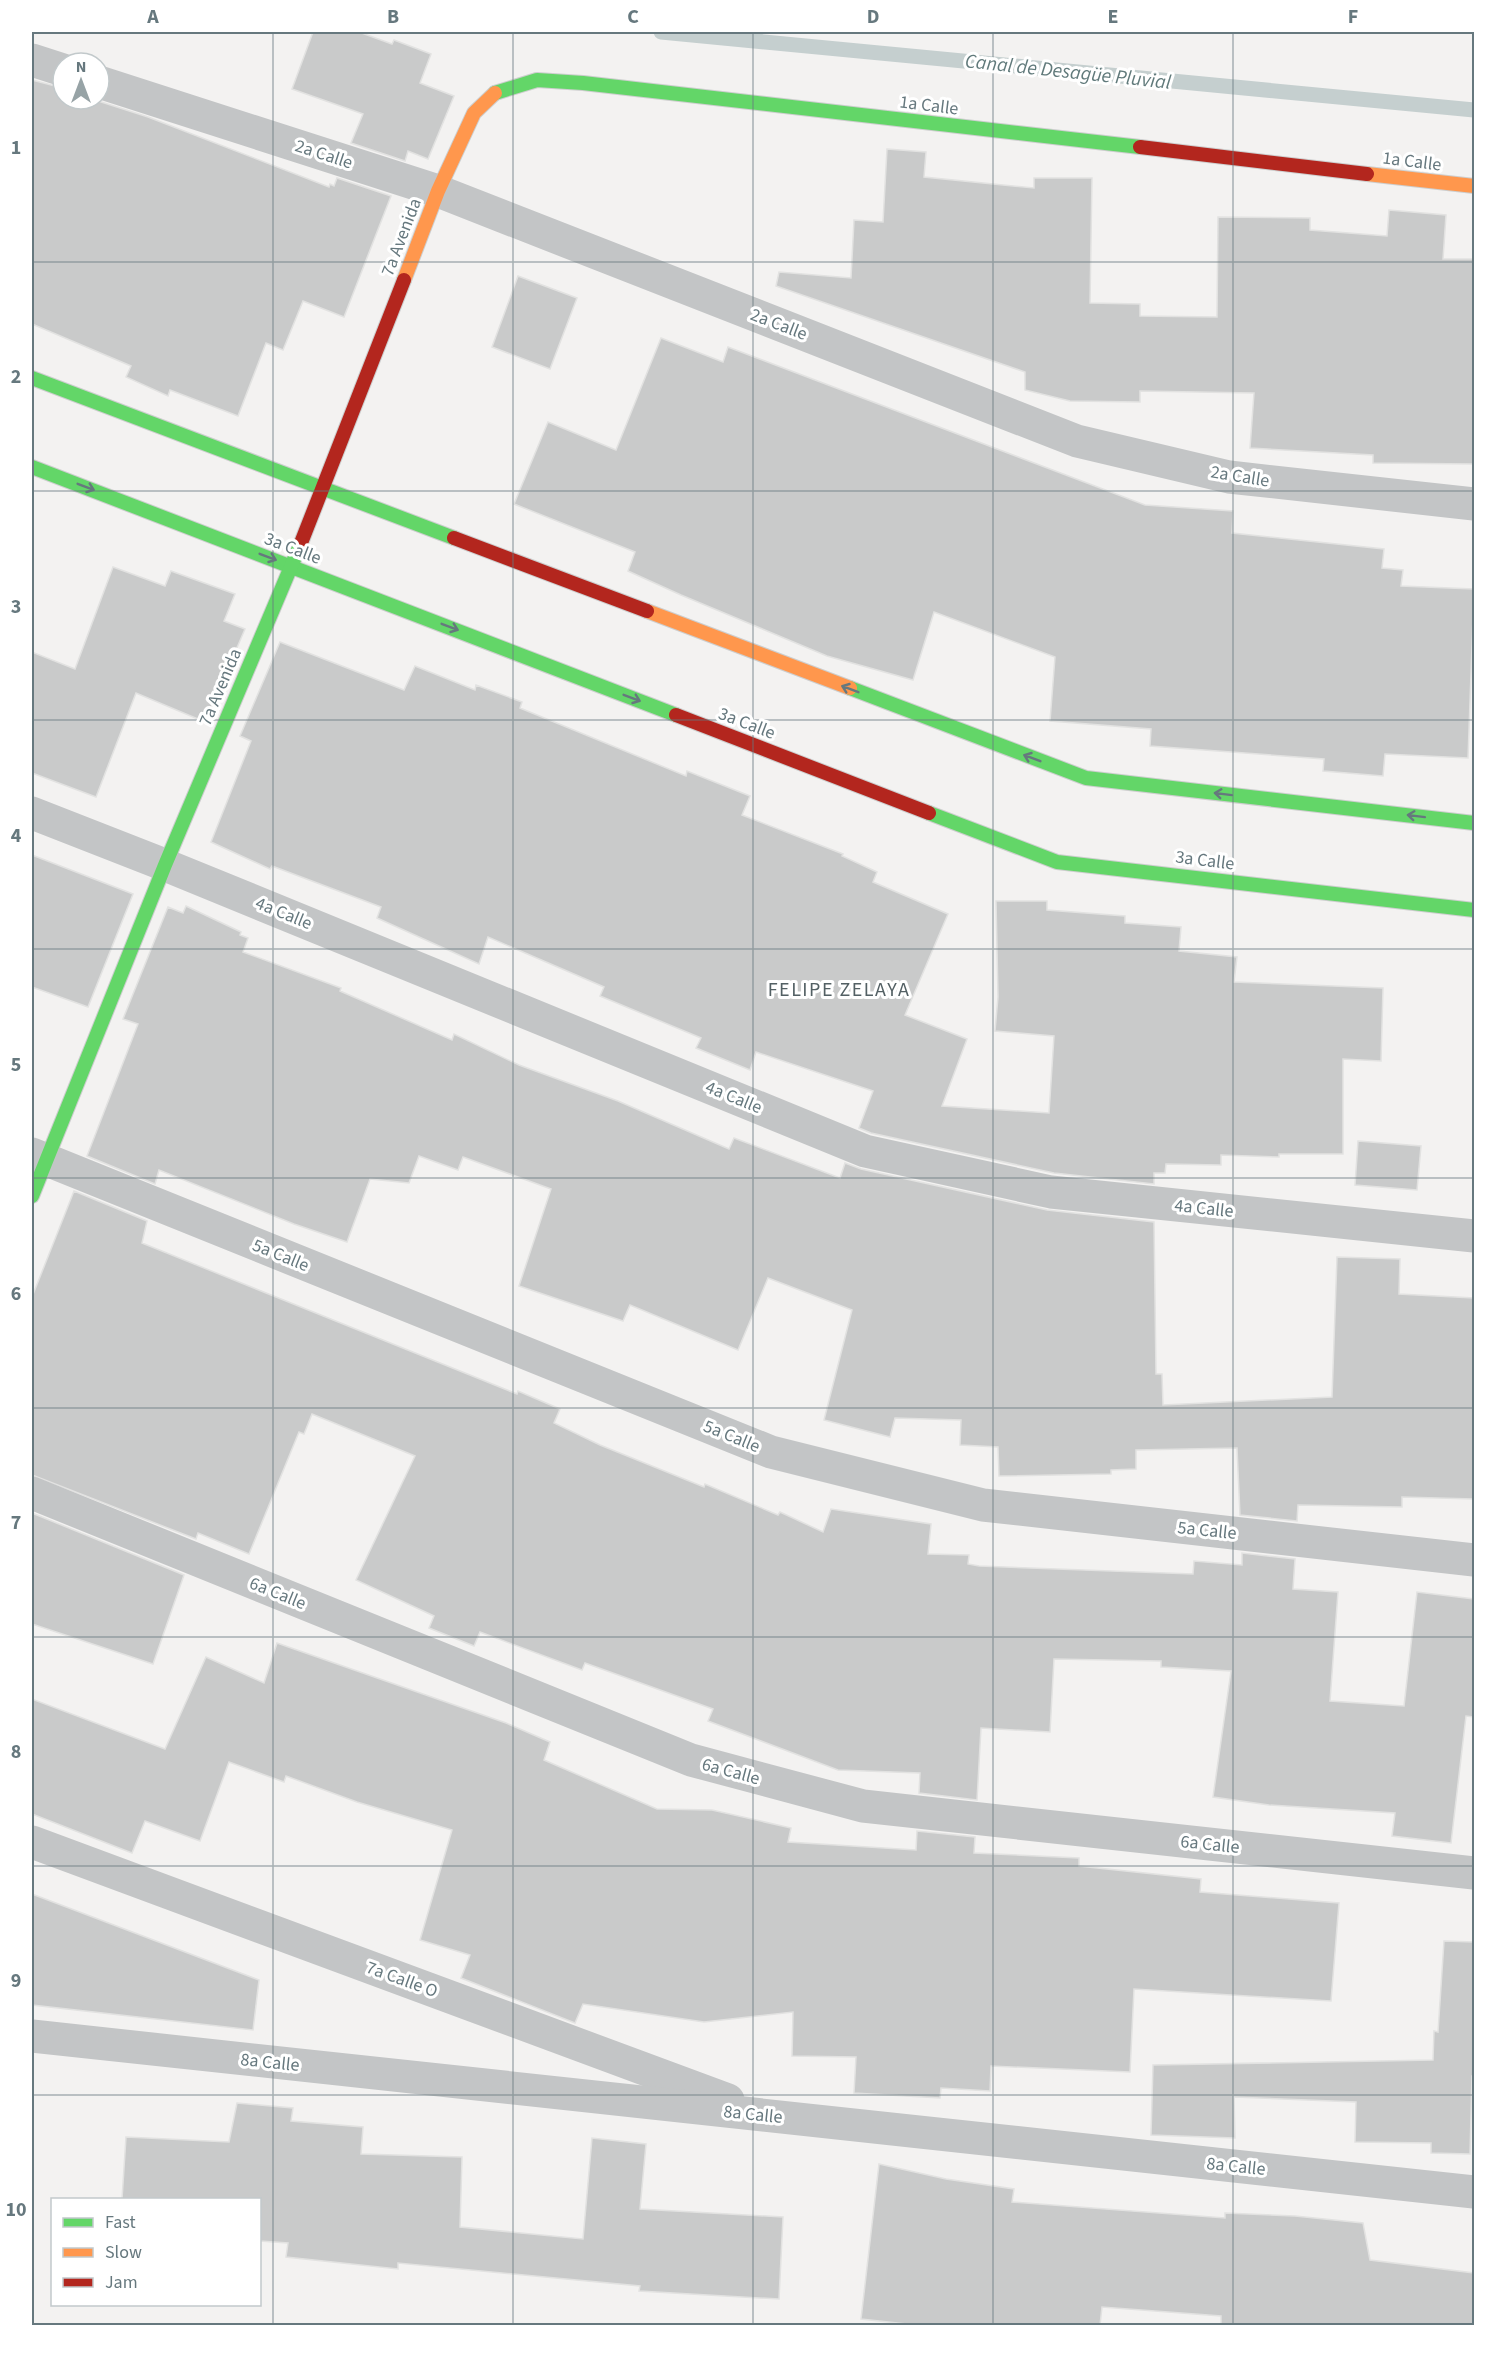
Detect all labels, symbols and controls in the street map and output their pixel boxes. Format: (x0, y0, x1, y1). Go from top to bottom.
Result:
text: A (146, 3, 159, 31)
text: B (387, 3, 399, 31)
text: C (627, 3, 639, 31)
text: D (867, 3, 879, 31)
text: E (1108, 3, 1118, 31)
text: F (1348, 3, 1358, 31)
water label: Canal de Desagüe Pluvial (964, 47, 1172, 97)
north arrow (51, 51, 111, 111)
text: N (76, 56, 86, 78)
street label: 1a Calle (898, 89, 960, 122)
street label: 2a Calle (292, 133, 356, 176)
text: 1 (11, 134, 21, 162)
street label: 1a Calle (1381, 145, 1443, 178)
street label: 7a Avenida (375, 194, 428, 280)
street label: 2a Calle (747, 302, 811, 347)
text: 2 (11, 363, 21, 391)
street label: 2a Calle (1209, 460, 1271, 493)
one-way arrow (76, 483, 95, 494)
street label: 3a Calle (261, 526, 325, 571)
one-way arrow (258, 552, 277, 563)
text: 3 (11, 593, 21, 621)
one-way arrow (440, 623, 459, 634)
street label: 7a Avenida (193, 645, 248, 730)
one-way arrow (841, 682, 860, 693)
one-way arrow (622, 693, 641, 704)
street label: 3a Calle (715, 701, 779, 746)
one-way arrow (1023, 751, 1042, 762)
one-way arrow (1213, 788, 1233, 799)
one-way arrow (1407, 810, 1427, 821)
text: 4 (11, 822, 22, 850)
street label: 3a Calle (1174, 844, 1236, 877)
street label: 4a Calle (252, 891, 316, 936)
district label: FELIPE ZELAYA (768, 976, 910, 1004)
text: 5 (11, 1051, 21, 1079)
street label: 4a Calle (702, 1075, 766, 1120)
street label: 4a Calle (1173, 1193, 1235, 1224)
street label: 5a Calle (249, 1233, 313, 1278)
text: 6 (11, 1280, 21, 1308)
street label: 5a Calle (700, 1414, 764, 1459)
text: 7 (11, 1509, 21, 1537)
street label: 5a Calle (1176, 1515, 1238, 1546)
street label: 6a Calle (246, 1571, 310, 1616)
text: 8 (11, 1738, 21, 1766)
street label: 6a Calle (699, 1752, 763, 1791)
street label: 6a Calle (1179, 1829, 1241, 1860)
street label: 7a Calle O (362, 1955, 441, 2004)
text: 9 (11, 1967, 21, 1995)
street label: 8a Calle (239, 2047, 301, 2078)
street label: 8a Calle (722, 2099, 784, 2130)
street label: 8a Calle (1205, 2151, 1267, 2182)
text: 10 (5, 2196, 27, 2224)
legend (51, 2198, 261, 2306)
text: Fast (105, 2210, 136, 2235)
text: Slow (105, 2240, 142, 2265)
text: Jam (105, 2270, 138, 2295)

